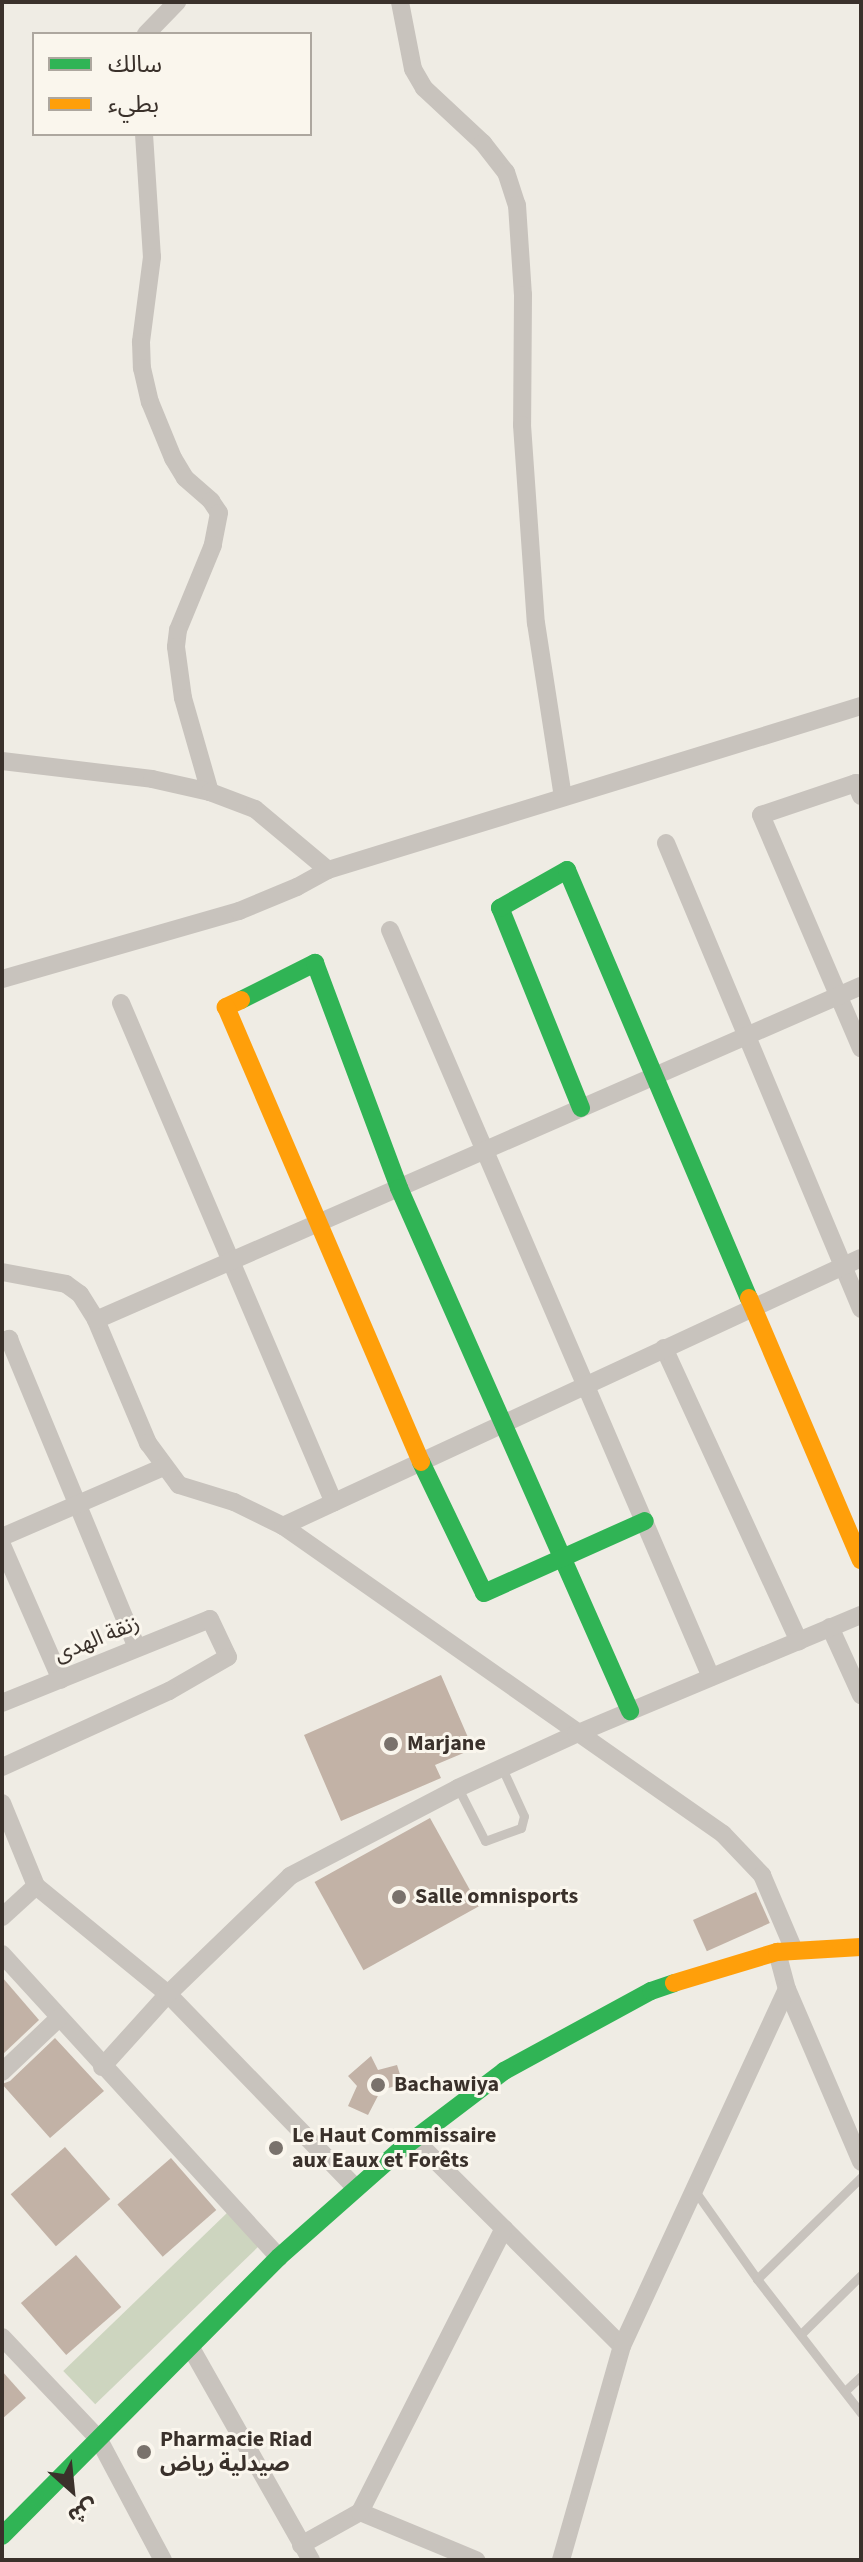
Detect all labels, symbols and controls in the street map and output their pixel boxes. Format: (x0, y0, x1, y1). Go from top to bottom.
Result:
legend (32, 32, 312, 136)
text: سالك (108, 47, 162, 82)
text: بطيء (108, 87, 159, 122)
street label: زنقة الهدى (50, 1610, 144, 1668)
place label: Marjane (407, 1731, 486, 1757)
marker: Marjane (382, 1735, 400, 1753)
place label: Salle omnisports (415, 1884, 578, 1910)
marker: Salle omnisports (390, 1888, 408, 1906)
place label: Bachawiya (394, 2072, 499, 2098)
marker: Bachawiya (369, 2076, 387, 2094)
place label: Le Haut Commissaire aux Eaux et Forêts (292, 2122, 497, 2174)
marker: Le Haut Commissaire aux Eaux et Forêts (267, 2139, 285, 2157)
place label: Pharmacie Riad صيدلية رياض (160, 2426, 312, 2478)
marker: Pharmacie Riad صيدلية رياض (135, 2443, 153, 2461)
north arrow (32, 2450, 112, 2530)
text: ش (62, 2490, 104, 2532)

